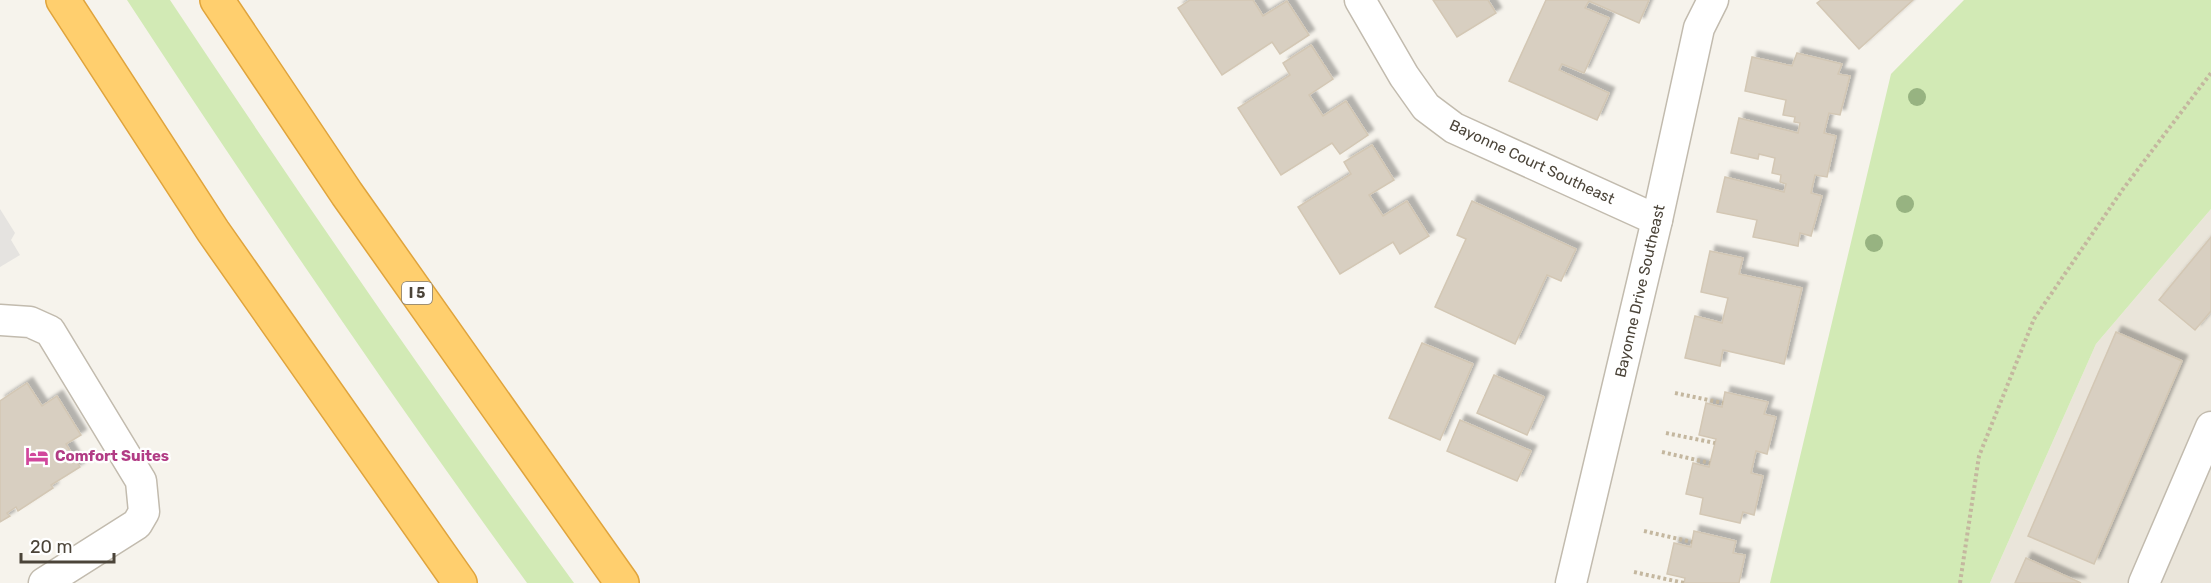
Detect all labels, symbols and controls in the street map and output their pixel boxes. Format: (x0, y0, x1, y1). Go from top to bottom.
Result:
street label: Bayonne Court Southeast (1447, 116, 1618, 208)
street label: Bayonne Drive Southeast (1611, 203, 1669, 379)
road number: I 5 (402, 282, 432, 304)
hotel icon: Comfort Suites (24, 443, 50, 469)
place label: Comfort Suites (55, 447, 169, 465)
scale bar (21, 526, 114, 564)
text: 20 m (30, 536, 72, 558)

